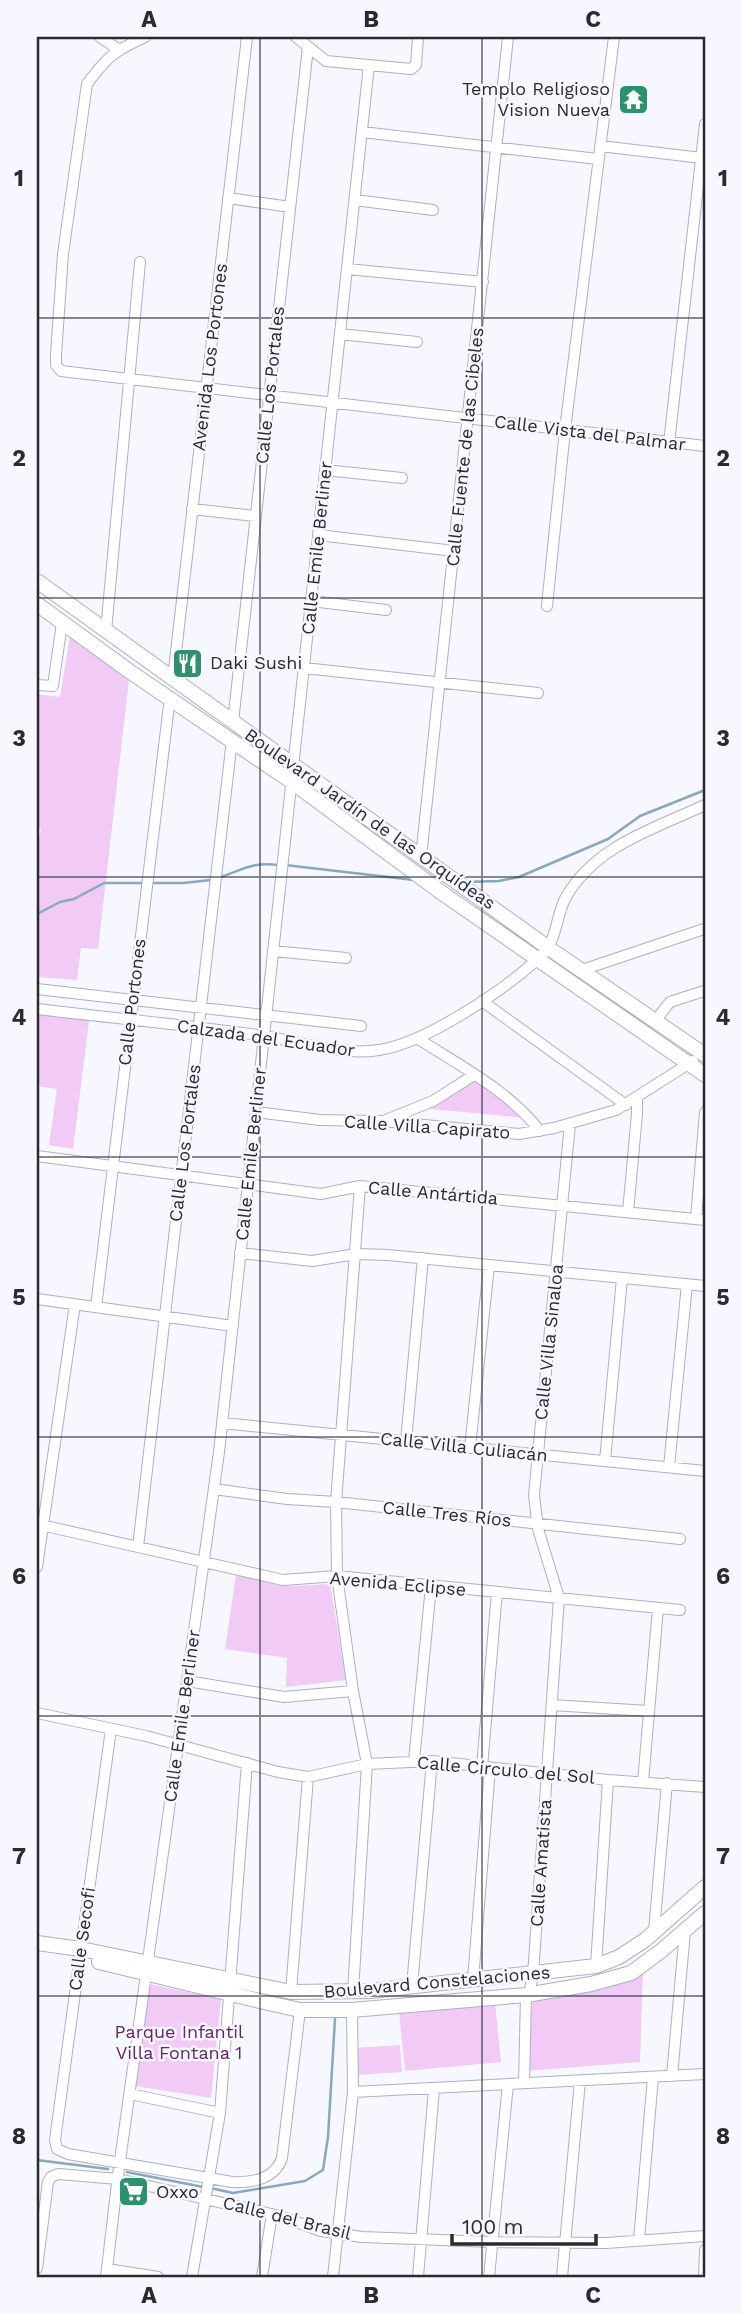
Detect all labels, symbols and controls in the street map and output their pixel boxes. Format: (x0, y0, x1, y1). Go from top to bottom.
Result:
text: A (141, 6, 157, 33)
text: B (363, 6, 379, 33)
text: C (585, 6, 601, 33)
place label: Templo Religioso Vision Nueva (462, 78, 610, 120)
temple icon: Templo Religioso Vision Nueva (616, 82, 650, 116)
text: 1 (14, 165, 24, 192)
text: 1 (718, 165, 728, 192)
street label: Avenida Los Portones (188, 262, 231, 452)
street label: Calle Los Portales (251, 305, 288, 465)
street label: Calle Fuente de las Cibeles (442, 326, 487, 567)
street label: Calle Vista del Palmar (493, 410, 687, 455)
text: 2 (12, 445, 26, 472)
text: 2 (716, 445, 730, 472)
street label: Calle Emile Berliner (297, 460, 336, 636)
restaurant icon: Daki Sushi (170, 646, 204, 680)
place label: Daki Sushi (210, 652, 302, 673)
street label: Boulevard Jardín de las Orquídeas (241, 724, 500, 914)
text: 3 (12, 725, 26, 752)
text: 3 (716, 725, 730, 752)
street label: Calle Portones (113, 937, 150, 1067)
text: 4 (12, 1004, 27, 1031)
text: 4 (716, 1004, 731, 1031)
street label: Calzada del Ecuador (176, 1015, 357, 1060)
street label: Calle Los Portales (164, 1063, 205, 1223)
street label: Calle Emile Berliner (231, 1066, 270, 1242)
street label: Calle Villa Capirato (343, 1110, 511, 1143)
street label: Calle Antártida (367, 1176, 499, 1209)
street label: Calle Villa Sinaloa (530, 1263, 567, 1421)
text: 5 (12, 1284, 26, 1311)
text: 5 (716, 1284, 730, 1311)
street label: Calle Villa Culiacán (379, 1427, 549, 1466)
street label: Calle Tres Ríos (382, 1496, 512, 1531)
text: 6 (12, 1563, 26, 1590)
text: 6 (716, 1563, 730, 1590)
street label: Avenida Eclipse (329, 1567, 467, 1600)
street label: Calle Emile Berliner (159, 1628, 204, 1804)
street label: Calle Círculo del Sol (416, 1751, 596, 1788)
street label: Calle Amatista (526, 1799, 555, 1927)
text: 7 (12, 1843, 26, 1870)
text: 7 (716, 1843, 730, 1870)
street label: Calle Secofi (64, 1886, 99, 1992)
street label: Boulevard Constelaciones (323, 1961, 551, 2002)
park label: Parque Infantil Villa Fontana 1 (115, 2021, 244, 2063)
text: 8 (12, 2123, 26, 2150)
text: 8 (716, 2123, 730, 2150)
supermarket icon: Oxxo (116, 2175, 150, 2209)
place label: Oxxo (156, 2181, 199, 2202)
street label: Calle del Brasil (221, 2191, 354, 2244)
scale bar (452, 2202, 595, 2246)
text: 100 m (462, 2214, 524, 2239)
text: A (141, 2282, 157, 2309)
text: B (363, 2282, 379, 2309)
text: C (585, 2282, 601, 2309)

